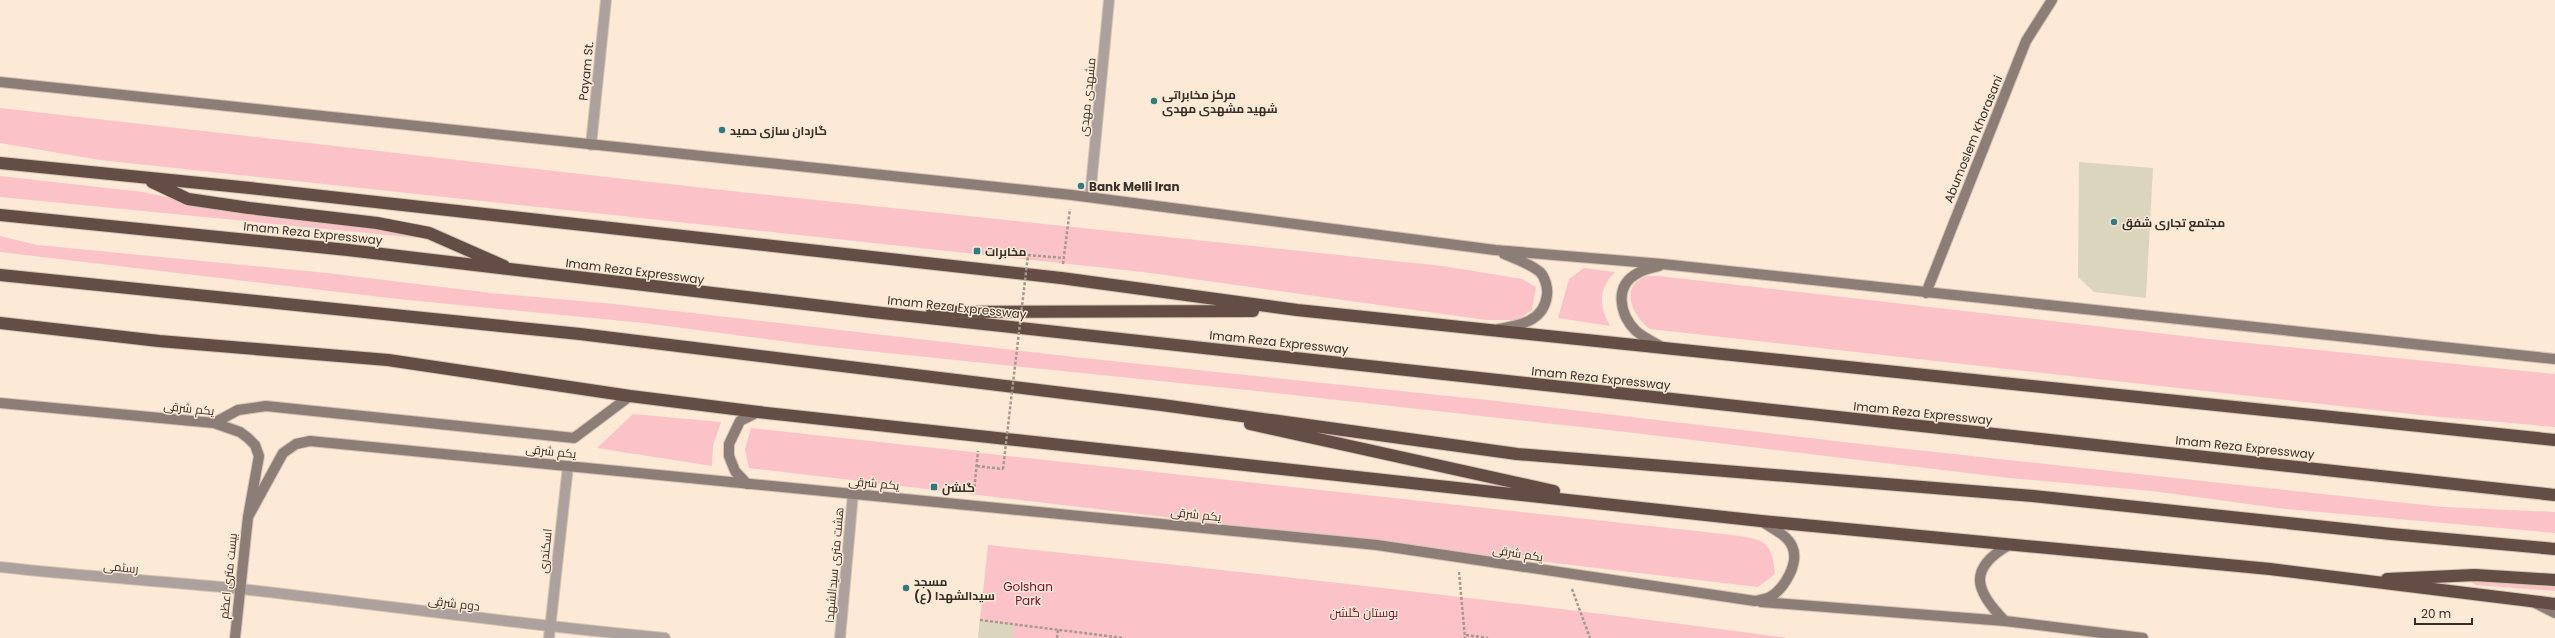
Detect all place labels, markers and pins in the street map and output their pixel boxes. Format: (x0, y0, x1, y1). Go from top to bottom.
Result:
place label: مرکز مخابراتی شهید مشهدی مهدی (1162, 86, 1278, 117)
marker: مرکز مخابراتی شهید مشهدی مهدی (1149, 96, 1159, 106)
place label: گاردان سازی حمید (730, 122, 827, 139)
marker: گاردان سازی حمید (717, 125, 727, 135)
place label: Bank Melli Iran (1089, 178, 1180, 195)
marker: Bank Melli Iran (1076, 181, 1086, 191)
place label: مجتمع تجاری شفق (2122, 214, 2225, 232)
marker: مجتمع تجاری شفق (2109, 217, 2119, 227)
place label: مخابرات (985, 243, 1026, 260)
marker: مخابرات (972, 246, 982, 256)
place label: گلشن (942, 479, 975, 496)
marker: گلشن (929, 482, 939, 492)
place label: مسجد سیدالشهدا (ع) (914, 573, 995, 605)
marker: مسجد سیدالشهدا (ع) (901, 583, 911, 593)

